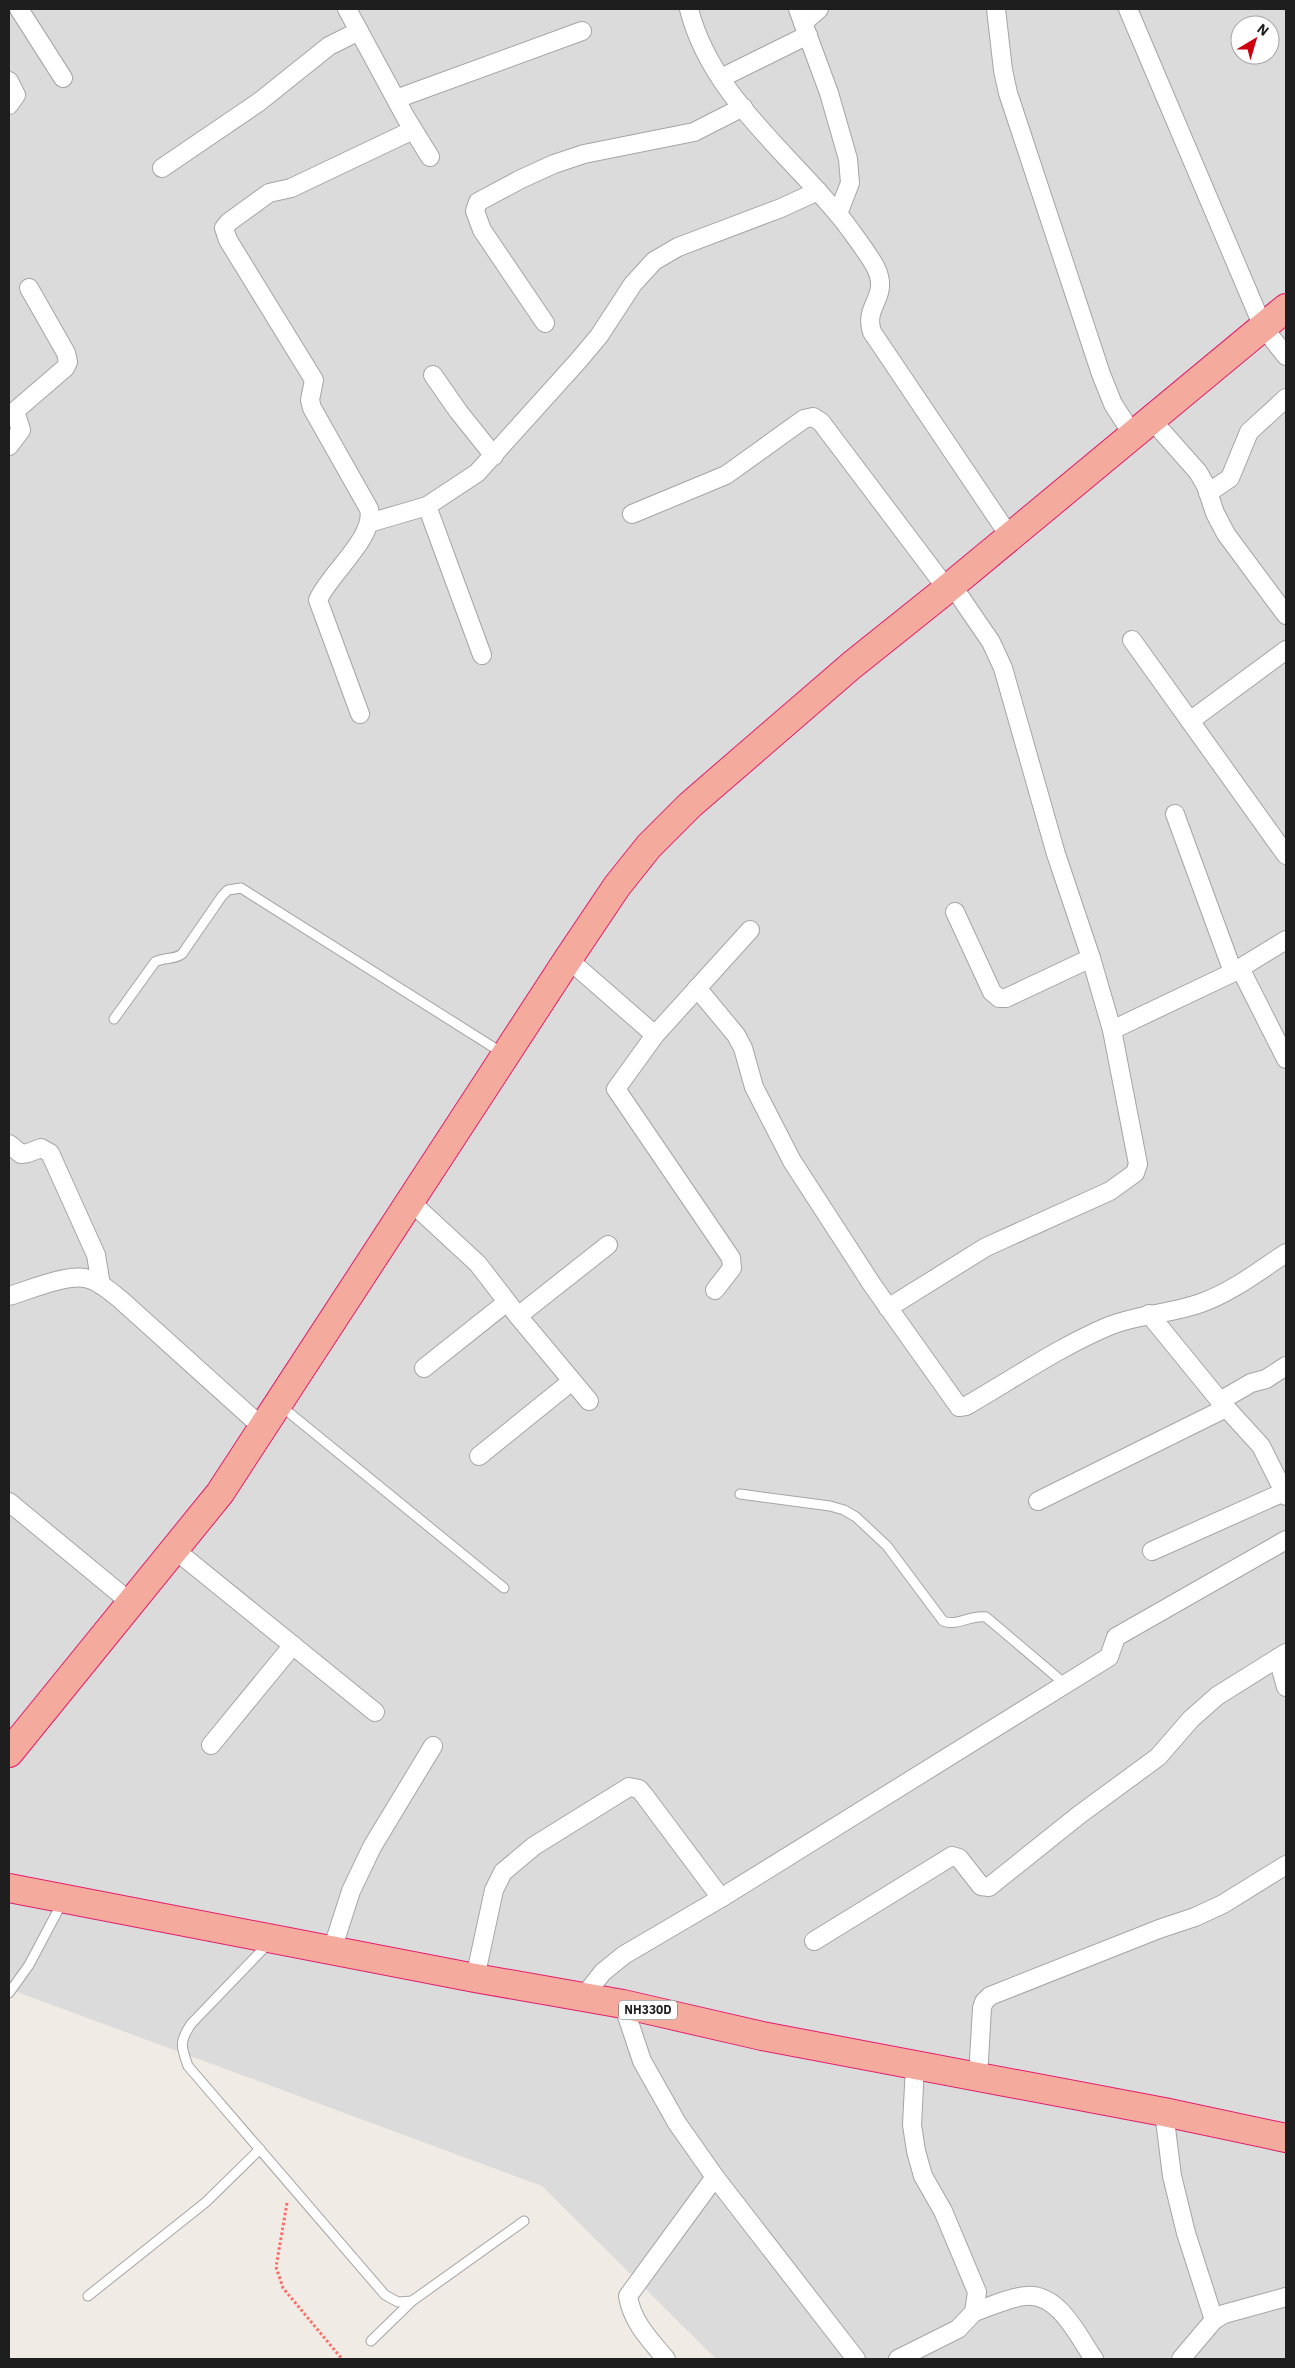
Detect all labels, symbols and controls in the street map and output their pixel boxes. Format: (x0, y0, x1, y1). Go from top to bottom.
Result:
north arrow (1230, 15, 1280, 65)
text: N (1253, 20, 1273, 40)
road number: NH330D (619, 2000, 677, 2020)

